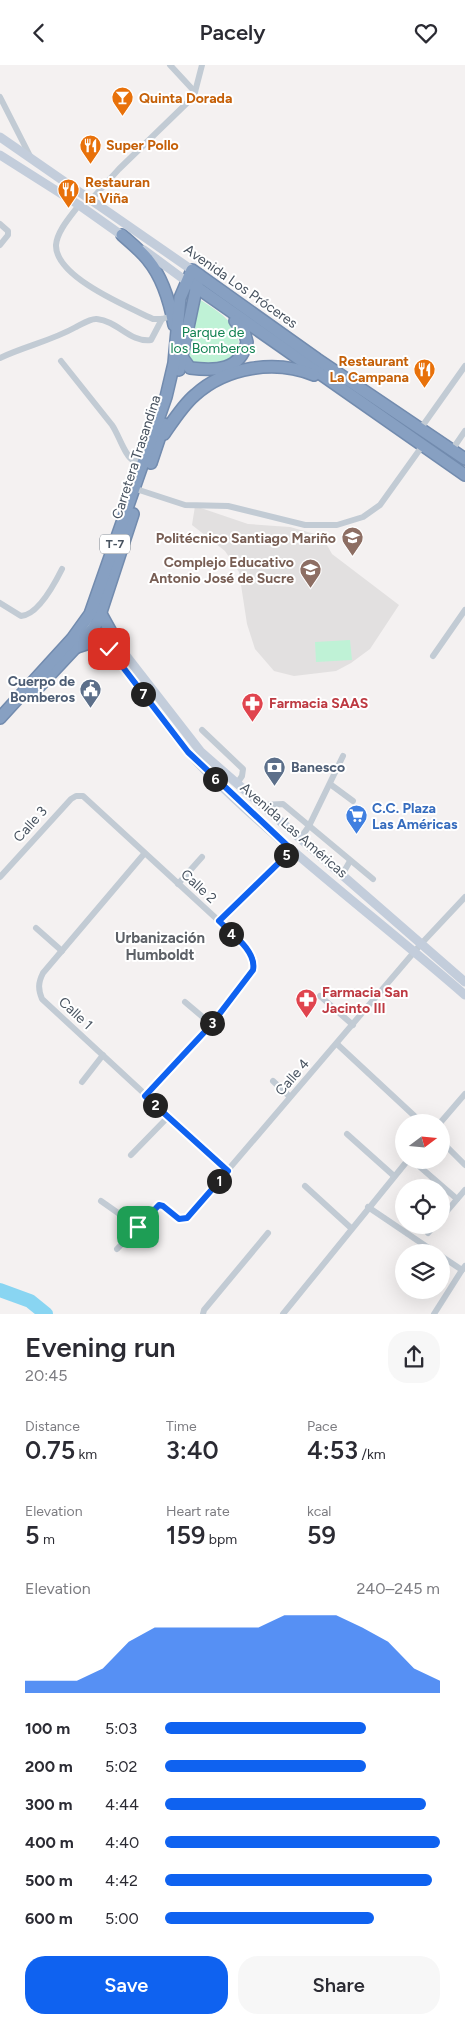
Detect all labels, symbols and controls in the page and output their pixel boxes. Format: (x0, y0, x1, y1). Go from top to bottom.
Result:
icon: back (25, 19, 53, 47)
text: Pacely (200, 19, 265, 46)
icon: heart (412, 19, 440, 47)
bar icon: Quinta Dorada (111, 86, 135, 117)
place label: Quinta Dorada (139, 90, 232, 107)
restaurant icon: Super Pollo (78, 133, 102, 164)
place label: Super Pollo (106, 137, 179, 154)
place label: Restauran la Viña (85, 174, 150, 207)
restaurant icon: Restauran la Viña (57, 178, 81, 209)
street label: Avenida Los Próceres (181, 241, 301, 332)
park label: Parque de los Bomberos (171, 324, 256, 357)
place label: Restaurant La Campana (330, 353, 409, 386)
restaurant icon: Restaurant La Campana (413, 357, 437, 388)
street label: Carretera Trasandina (108, 393, 165, 521)
school or university icon: Politécnico Santiago Mariño (340, 526, 364, 557)
place label: Politécnico Santiago Mariño (156, 530, 336, 547)
road number: T-7 (100, 534, 130, 553)
place label: Complejo Educativo Antonio José de Sucre (149, 554, 294, 587)
school or university icon: Complejo Educativo Antonio José de Sucre (298, 558, 322, 589)
pin (88, 628, 130, 670)
icon: check (95, 635, 123, 663)
place label: Cuerpo de Bomberos (8, 673, 75, 706)
public building icon: Cuerpo de Bomberos (79, 677, 103, 708)
pin: 7 (130, 681, 156, 707)
text: 7 (140, 686, 147, 703)
pharmacy icon: Farmacia SAAS (241, 691, 265, 722)
place label: Farmacia SAAS (269, 695, 368, 712)
bank icon: Banesco (263, 755, 287, 786)
place label: Banesco (291, 759, 345, 776)
pin: 6 (202, 767, 228, 791)
text: 6 (211, 771, 220, 788)
street label: Avenida Las Américas (237, 779, 351, 882)
place label: C.C. Plaza Las Américas (372, 800, 458, 833)
street label: Calle 3 (10, 803, 51, 846)
supermarket icon: C.C. Plaza Las Américas (344, 804, 368, 835)
pin: 5 (274, 843, 298, 867)
text: 5 (282, 847, 291, 864)
street label: Calle 2 (177, 866, 220, 907)
pin: 4 (218, 921, 244, 947)
text: 4 (227, 926, 236, 943)
district label: Urbanización Humboldt (115, 929, 205, 964)
place label: Farmacia San Jacinto III (322, 984, 408, 1017)
pharmacy icon: Farmacia San Jacinto III (294, 988, 318, 1019)
street label: Calle 1 (55, 993, 96, 1033)
pin: 3 (200, 1011, 224, 1035)
text: 3 (209, 1015, 216, 1032)
street label: Calle 4 (272, 1055, 313, 1099)
pin: 2 (142, 1093, 168, 1117)
text: 2 (151, 1097, 160, 1114)
north arrow (395, 1114, 450, 1169)
map controls (395, 1114, 450, 1299)
pin: 1 (206, 1169, 232, 1193)
text: 1 (217, 1173, 222, 1190)
button: locate (395, 1179, 450, 1234)
pin (117, 1206, 159, 1248)
icon: arrive (124, 1213, 152, 1241)
button: layers (395, 1244, 450, 1299)
text: Evening run (25, 1330, 176, 1364)
button: share (388, 1331, 440, 1383)
text: 20:45 (25, 1366, 67, 1385)
text: Distance (25, 1418, 80, 1435)
text: Time (166, 1418, 197, 1435)
text: Pace (307, 1418, 337, 1435)
text: 0.75 (25, 1435, 75, 1465)
text: 3:40 (166, 1435, 219, 1465)
text: 4:53 (307, 1435, 358, 1465)
text: km (75, 1446, 97, 1463)
text: /km (358, 1446, 386, 1463)
text: Elevation (25, 1503, 83, 1520)
text: Heart rate (166, 1503, 230, 1520)
text: kcal (307, 1503, 331, 1520)
text: 5 (25, 1520, 39, 1550)
text: 159 (166, 1520, 205, 1550)
text: 59 (307, 1520, 336, 1550)
text: m (39, 1531, 55, 1548)
text: bpm (205, 1531, 237, 1548)
text: Elevation (25, 1579, 91, 1598)
text: 240–245 m (356, 1579, 440, 1598)
text: 100 m (25, 1719, 70, 1738)
text: 5:03 (105, 1719, 137, 1738)
text: 200 m (25, 1757, 73, 1776)
text: 5:02 (105, 1757, 137, 1776)
text: 300 m (25, 1795, 72, 1814)
text: 4:44 (105, 1795, 139, 1814)
text: 400 m (25, 1833, 74, 1852)
text: 4:40 (105, 1833, 139, 1852)
text: 500 m (25, 1871, 73, 1890)
text: 4:42 (105, 1871, 138, 1890)
text: 600 m (25, 1909, 73, 1928)
text: 5:00 (105, 1909, 139, 1928)
button: Save (25, 1956, 228, 2014)
button: Share (238, 1956, 440, 2014)

